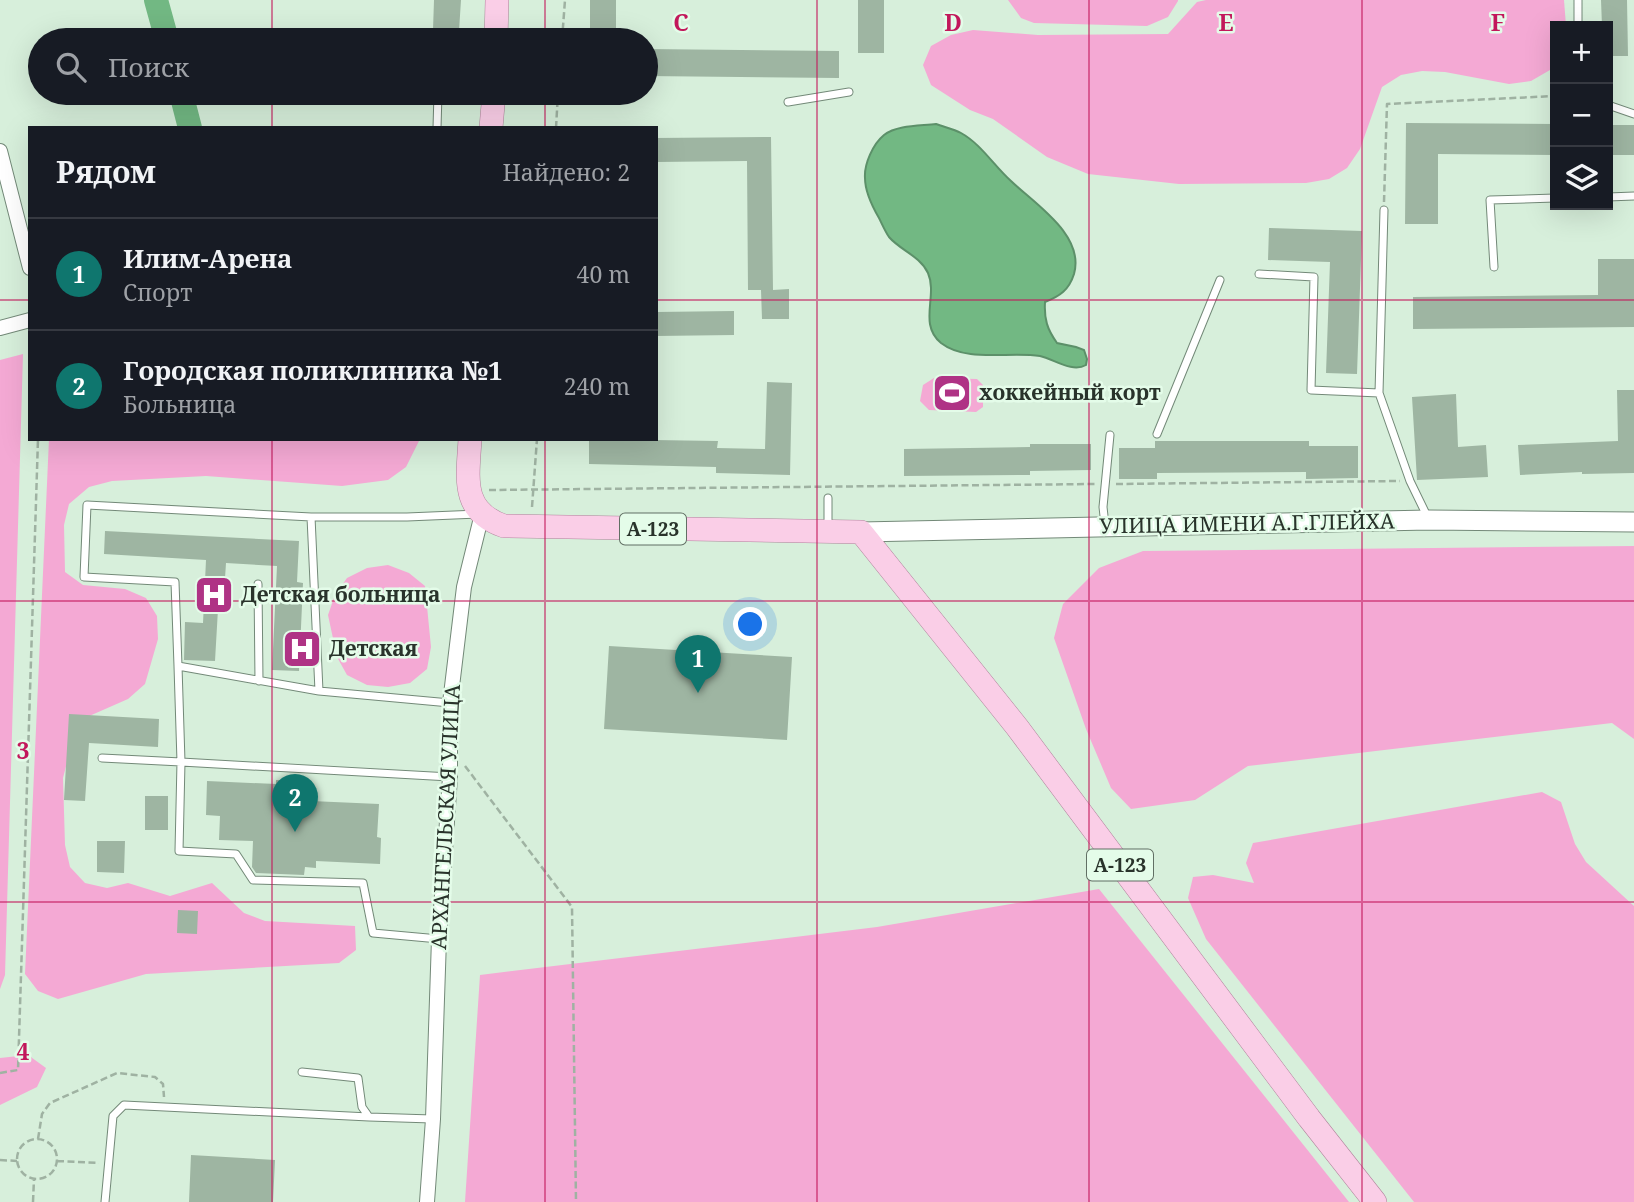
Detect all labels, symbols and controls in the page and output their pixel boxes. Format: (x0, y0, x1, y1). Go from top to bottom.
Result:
text: C (673, 6, 689, 38)
text: D (944, 6, 962, 38)
text: E (1218, 6, 1234, 38)
text: F (1491, 6, 1505, 38)
map controls (1550, 21, 1613, 210)
button: + (1550, 21, 1613, 84)
search box (28, 28, 658, 105)
icon: search (52, 48, 90, 86)
text: Поиск (108, 49, 189, 85)
button: − (1550, 84, 1613, 147)
button: layers (1550, 147, 1613, 210)
text: Рядом (56, 151, 156, 192)
text: Найдено: 2 (502, 156, 630, 188)
text: Илим-Арена (123, 240, 292, 276)
text: 1 (73, 258, 86, 290)
text: 40 m (577, 258, 630, 290)
text: Спорт (123, 276, 192, 308)
text: Городская поликлиника №1 (123, 352, 503, 388)
text: 2 (73, 370, 86, 402)
text: 240 m (564, 370, 630, 402)
sports icon: хоккейный корт (931, 372, 973, 414)
place label: хоккейный корт (979, 378, 1161, 406)
text: Больница (123, 388, 236, 420)
street label: УЛИЦА ИМЕНИ А.Г.ГЛЕЙХА (1099, 506, 1395, 540)
road number: А-123 (620, 514, 686, 544)
hospital icon: Детская больница (193, 574, 235, 616)
place label: Детская больница (241, 580, 441, 608)
your location (733, 607, 767, 641)
hospital icon: Детская (281, 628, 323, 670)
place label: Детская (329, 634, 418, 662)
pin: 1 (675, 635, 721, 693)
street label: АРХАНГЕЛЬСКАЯ УЛИЦА (424, 683, 466, 950)
text: 3 (17, 734, 30, 766)
pin: 2 (272, 774, 318, 832)
road number: А-123 (1087, 850, 1153, 880)
text: 4 (17, 1035, 30, 1067)

